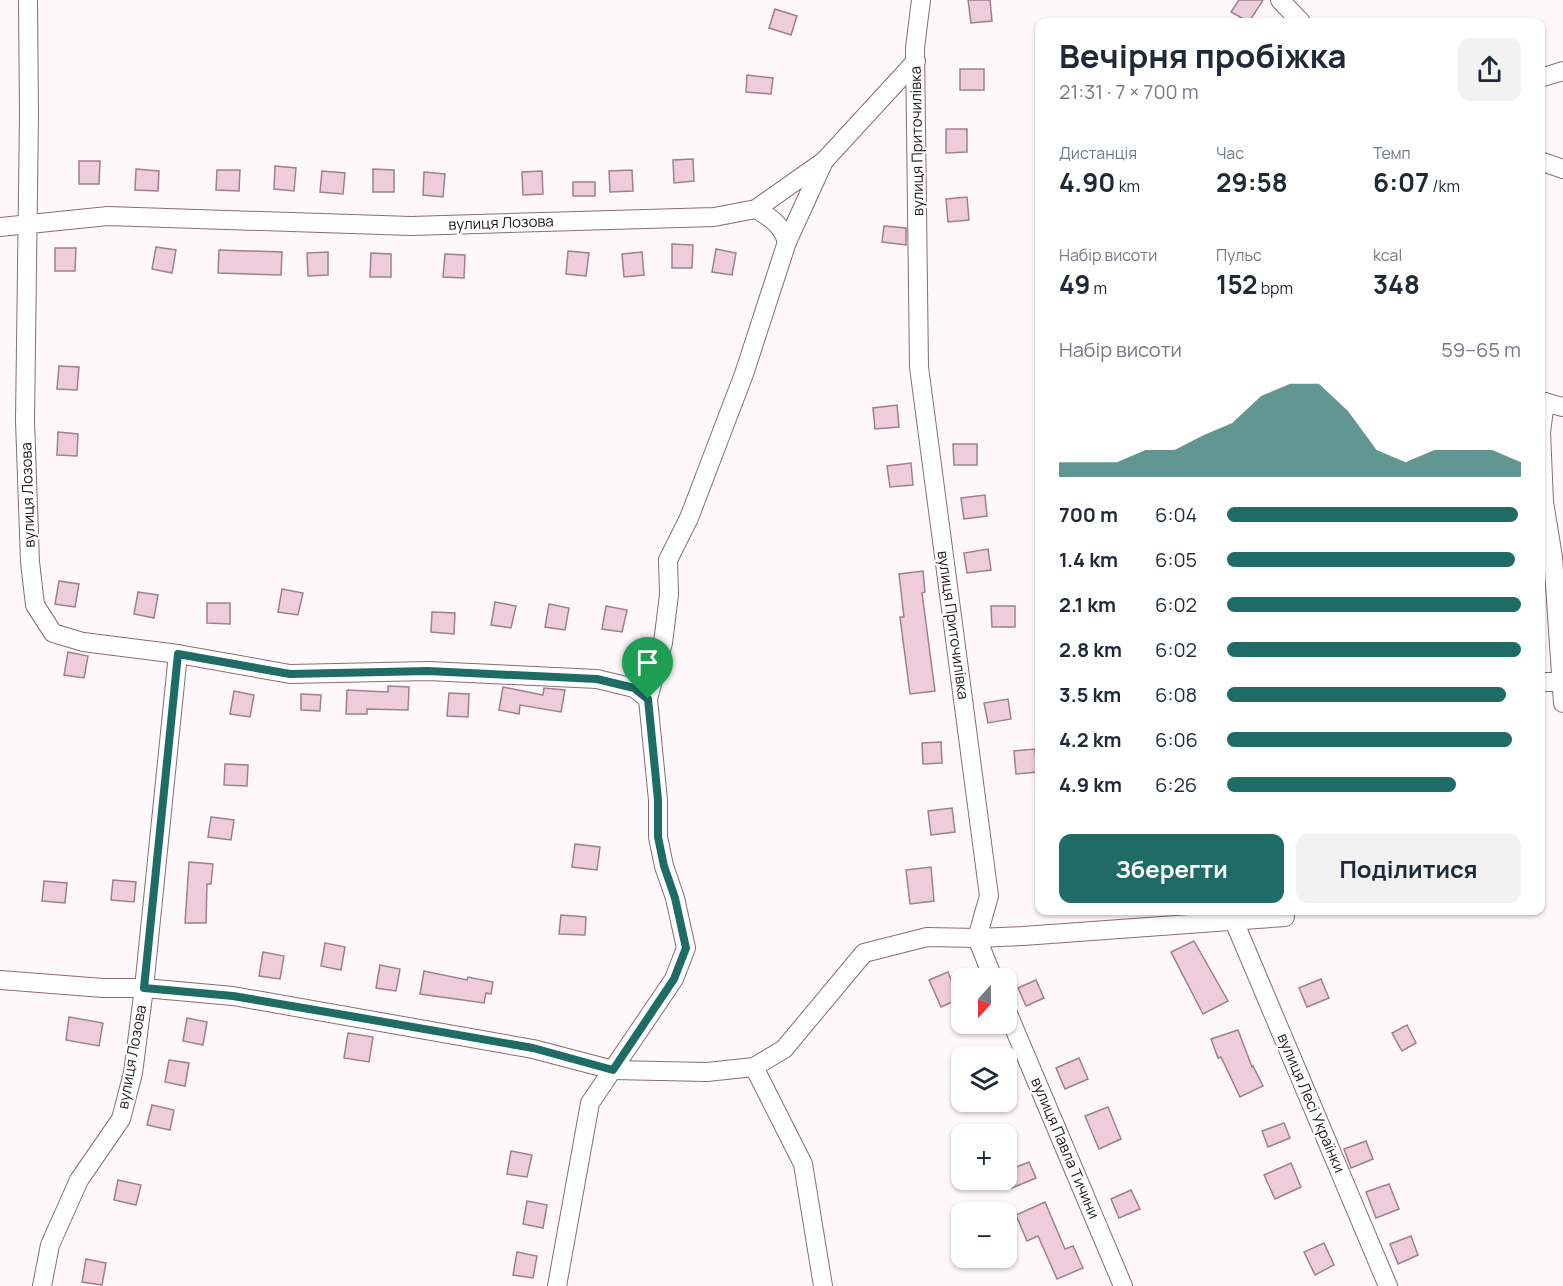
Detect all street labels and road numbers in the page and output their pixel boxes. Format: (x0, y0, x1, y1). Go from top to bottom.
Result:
street label: вулиця Приточилівка (905, 66, 928, 216)
street label: вулиця Лозова (448, 210, 554, 235)
street label: вулиця Лозова (15, 442, 40, 548)
street label: вулиця Приточилівка (933, 549, 974, 701)
street label: вулиця Лозова (112, 1003, 151, 1111)
street label: вулиця Лесі Українки (1273, 1030, 1350, 1176)
street label: вулиця Павла Тичини (1026, 1074, 1105, 1222)

